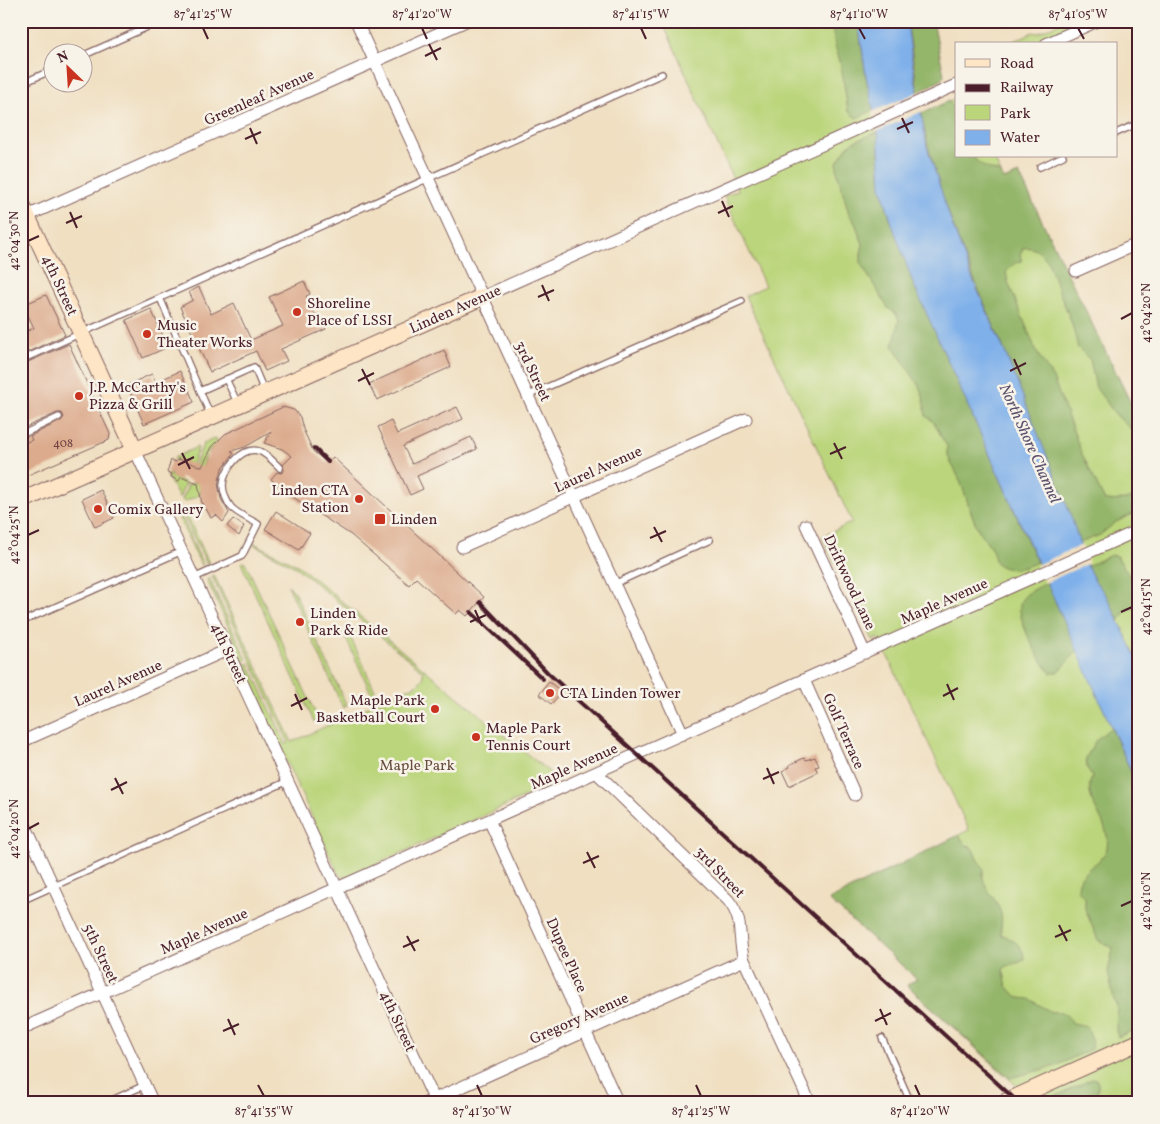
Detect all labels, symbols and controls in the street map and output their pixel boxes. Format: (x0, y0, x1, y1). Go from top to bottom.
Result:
text: 87°41'25"W (174, 7, 232, 23)
text: 87°41'20"W (392, 7, 452, 23)
text: 87°41'15"W (613, 7, 669, 23)
text: 87°41'10"W (830, 7, 888, 23)
text: 87°41'05"W (1048, 7, 1108, 23)
north arrow (42, 42, 92, 92)
legend (955, 42, 1118, 158)
text: N (55, 47, 72, 68)
text: Road (1000, 54, 1034, 75)
street label: Greenleaf Avenue (201, 65, 318, 132)
text: Railway (1000, 78, 1053, 99)
text: Park (1000, 104, 1031, 125)
text: Water (1000, 128, 1040, 149)
text: 42°04'30"N (7, 211, 23, 271)
street label: 4th Street (35, 252, 82, 320)
street label: Linden Avenue (406, 281, 505, 340)
text: 42°04'20"N (1139, 283, 1155, 343)
place label: Shoreline Place of LSSI (307, 294, 392, 332)
marker: Shoreline Place of LSSI (291, 306, 303, 318)
place label: Music Theater Works (157, 316, 253, 354)
marker: Music Theater Works (141, 328, 153, 340)
street label: 3rd Street (508, 338, 555, 405)
place label: J.P. McCarthy's Pizza & Grill (89, 378, 186, 416)
water label: North Shore Channel (993, 381, 1065, 507)
marker: J.P. McCarthy's Pizza & Grill (73, 390, 85, 402)
house number: 408 (53, 436, 73, 452)
street label: Laurel Avenue (551, 442, 646, 499)
place label: Linden CTA Station (272, 481, 349, 519)
marker: Linden CTA Station (353, 493, 365, 505)
place label: Comix Gallery (108, 500, 203, 521)
marker: Comix Gallery (92, 503, 104, 515)
text: 42°04'25"N (7, 505, 23, 564)
place label: Linden (391, 510, 437, 531)
marker: Linden (373, 512, 387, 526)
street label: Driftwood Lane (817, 532, 880, 634)
street label: Maple Avenue (898, 574, 992, 631)
text: 42°04'15"N (1139, 578, 1155, 636)
place label: Linden Park & Ride (310, 604, 388, 642)
marker: Linden Park & Ride (294, 616, 306, 628)
street label: 4th Street (204, 620, 251, 688)
street label: Laurel Avenue (71, 656, 166, 713)
place label: CTA Linden Tower (560, 684, 680, 705)
marker: CTA Linden Tower (544, 687, 556, 699)
street label: Golf Terrace (817, 690, 869, 773)
place label: Maple Park Basketball Court (316, 691, 425, 729)
marker: Maple Park Basketball Court (429, 703, 441, 715)
place label: Maple Park Tennis Court (486, 719, 570, 757)
marker: Maple Park Tennis Court (470, 731, 482, 743)
street label: Maple Avenue (528, 739, 622, 796)
park label: Maple Park (379, 756, 455, 777)
text: 42°04'20"N (7, 799, 23, 859)
street label: 3rd Street (689, 842, 749, 904)
text: 42°04'10"N (1139, 872, 1155, 930)
street label: Maple Avenue (158, 904, 252, 961)
street label: Dupee Place (540, 915, 591, 996)
street label: 5th Street (77, 920, 123, 987)
street label: 4th Street (373, 988, 420, 1056)
street label: Gregory Avenue (527, 988, 632, 1051)
text: 87°41'35"W (235, 1104, 293, 1120)
text: 87°41'30"W (452, 1104, 512, 1120)
text: 87°41'25"W (672, 1104, 730, 1120)
text: 87°41'20"W (890, 1104, 950, 1120)

